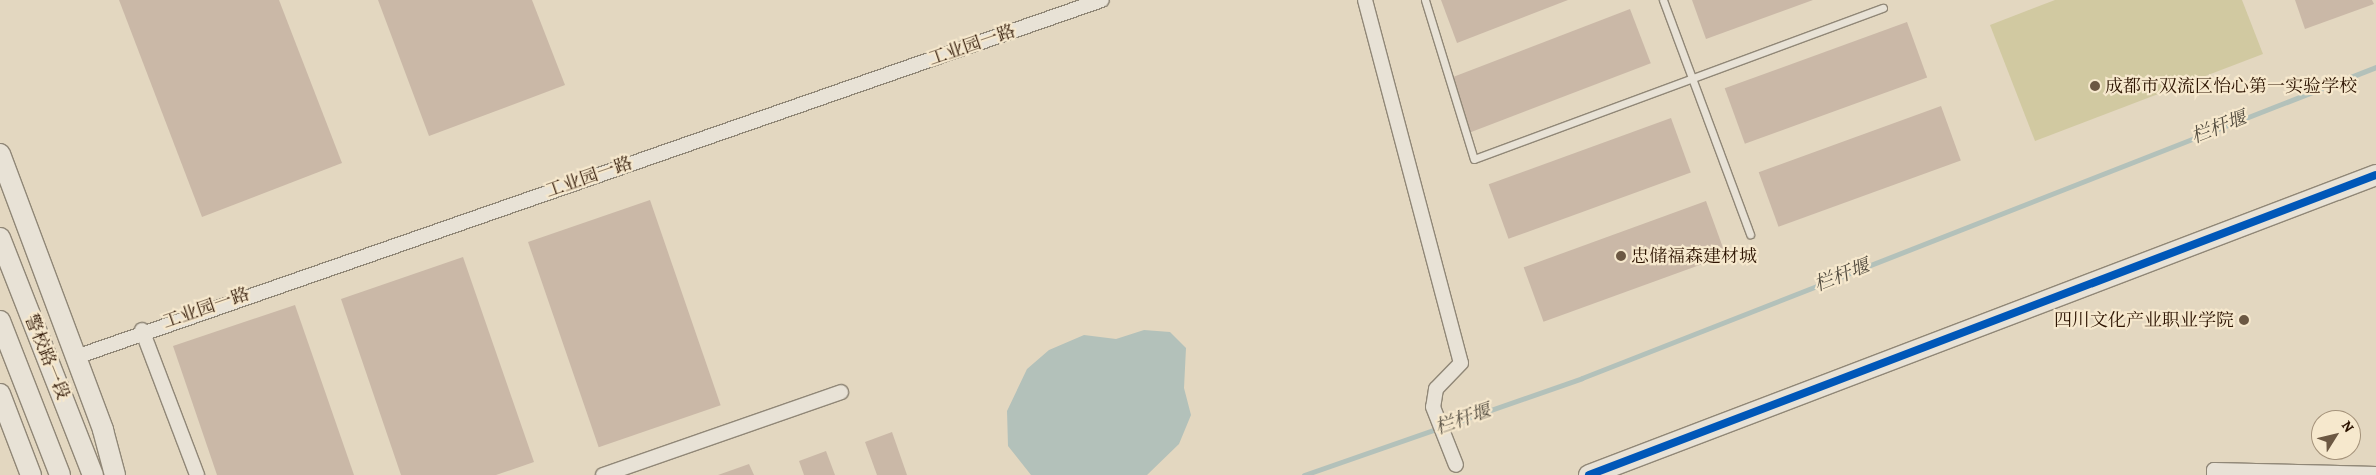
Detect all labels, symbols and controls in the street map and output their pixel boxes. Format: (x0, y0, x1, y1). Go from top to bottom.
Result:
street label: 工业园一路 (926, 20, 1018, 70)
place label: 成都市双流区怡心第一实验学校 (2105, 75, 2357, 97)
marker: 成都市双流区怡心第一实验学校 (2089, 80, 2101, 92)
water label: 栏杆堰 (2188, 107, 2250, 149)
street label: 工业园一路 (543, 152, 635, 202)
place label: 忠储福森建材城 (1631, 245, 1757, 267)
marker: 忠储福森建材城 (1615, 250, 1627, 262)
water label: 栏杆堰 (1811, 255, 1873, 297)
street label: 工业园一路 (160, 283, 252, 333)
place label: 四川文化产业职业学院 (2054, 309, 2234, 331)
street label: 警校路一段 (20, 311, 74, 403)
marker: 四川文化产业职业学院 (2238, 314, 2250, 326)
water label: 栏杆堰 (1432, 400, 1494, 440)
north arrow (2311, 410, 2361, 460)
text: N (2337, 417, 2358, 436)

